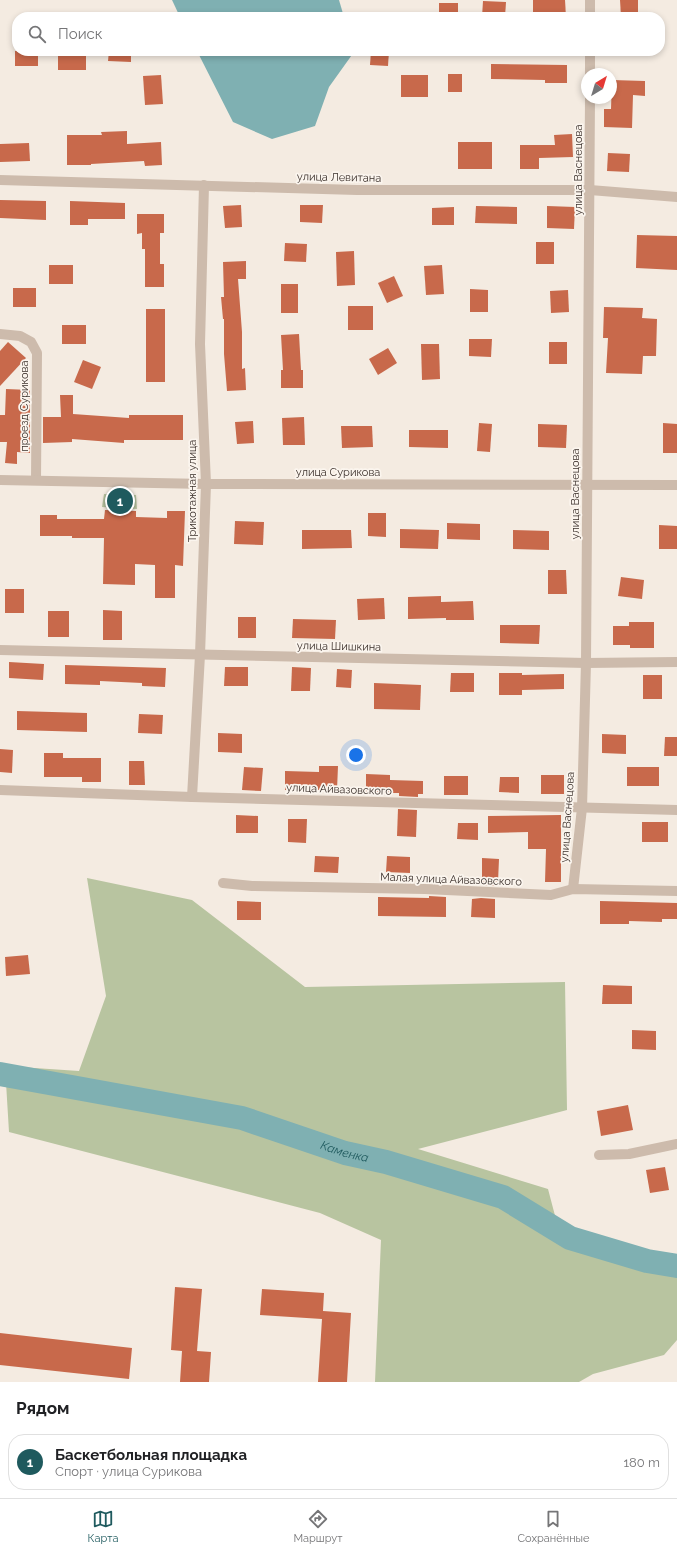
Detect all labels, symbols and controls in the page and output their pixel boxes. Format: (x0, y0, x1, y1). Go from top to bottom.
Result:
search box (12, 12, 665, 56)
icon: search (26, 23, 48, 45)
text: Поиск (58, 25, 103, 43)
north arrow (581, 68, 617, 104)
street label: улица Васнецова (572, 125, 585, 215)
street label: улица Левитана (297, 170, 381, 185)
street label: проезд Сурикова (18, 361, 31, 451)
street label: Трикотажная улица (186, 440, 199, 542)
street label: улица Васнецова (569, 449, 582, 539)
street label: улица Сурикова (296, 466, 380, 479)
pin: 1 (107, 486, 133, 516)
street label: улица Шишкина (297, 639, 381, 654)
your location (346, 745, 366, 765)
street label: улица Васнецова (558, 771, 577, 863)
street label: улица Айвазовского (286, 781, 393, 798)
street label: Малая улица Айвазовского (380, 871, 523, 888)
water label: Каменка (319, 1138, 370, 1165)
text: Рядом (16, 1398, 69, 1418)
text: Баскетбольная площадка (55, 1446, 247, 1464)
text: 1 (27, 1455, 33, 1470)
text: 180 m (624, 1455, 660, 1470)
text: Спорт · улица Сурикова (55, 1464, 202, 1479)
tab: Карта (88, 1508, 118, 1545)
tab: Маршрут (293, 1508, 342, 1545)
tab: Сохранённые (517, 1508, 589, 1545)

